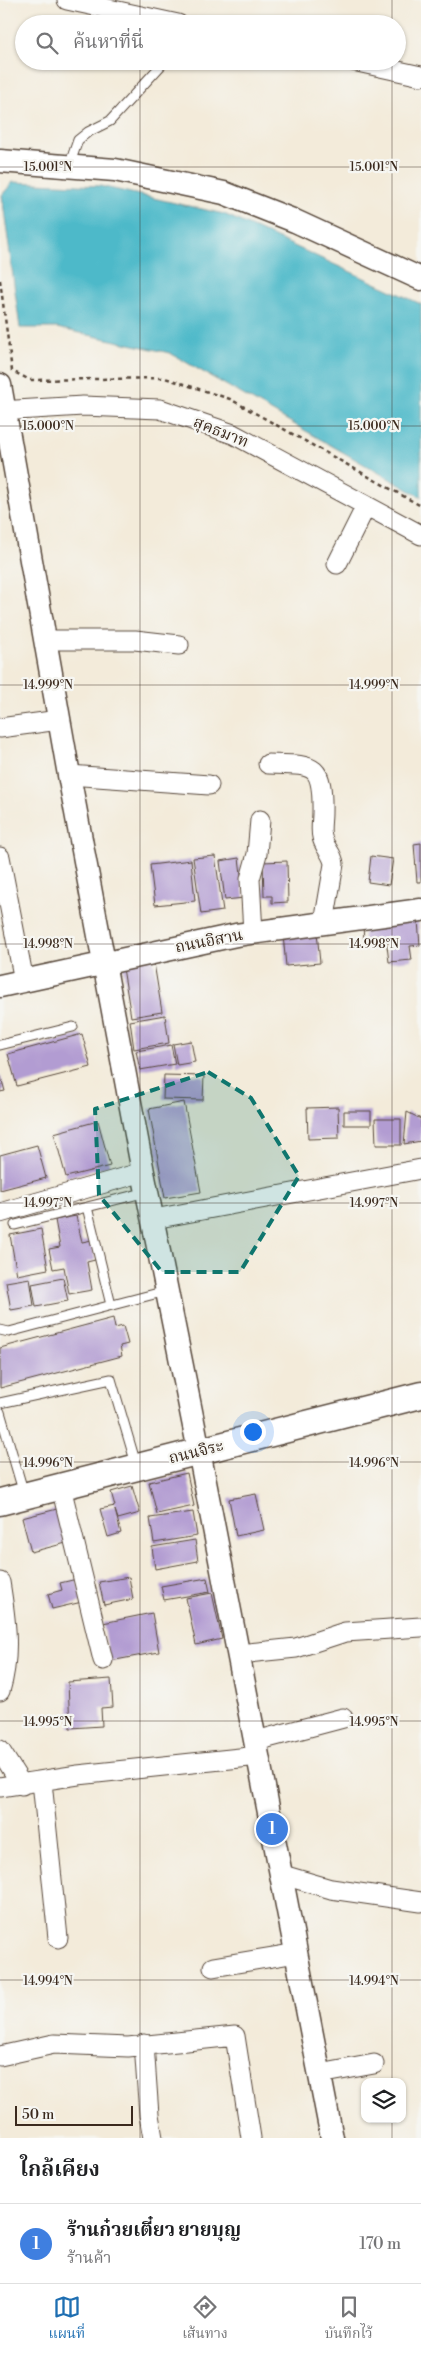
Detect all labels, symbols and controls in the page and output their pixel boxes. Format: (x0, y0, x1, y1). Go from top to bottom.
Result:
search box (15, 15, 406, 70)
icon: search (33, 29, 61, 57)
text: ค้นหาที่นี่ (73, 30, 144, 54)
text: 15.001°N (24, 160, 72, 175)
text: 15.001°N (350, 160, 398, 175)
street label: สุคธมาท (190, 412, 252, 453)
text: 15.000°N (22, 419, 74, 434)
text: 15.000°N (348, 419, 400, 434)
text: 14.999°N (23, 678, 73, 693)
text: 14.999°N (349, 678, 399, 693)
street label: ถนนอิสาน (173, 925, 245, 957)
text: 14.998°N (23, 937, 73, 952)
text: 14.998°N (349, 937, 399, 952)
text: 14.997°N (24, 1196, 72, 1211)
text: 14.997°N (350, 1196, 398, 1211)
your location (240, 1419, 266, 1445)
street label: ถนนจิระ (167, 1436, 225, 1468)
text: 14.996°N (23, 1456, 73, 1471)
text: 14.996°N (349, 1456, 399, 1471)
text: 14.995°N (24, 1715, 73, 1730)
text: 14.995°N (350, 1715, 399, 1730)
pin: 1 (256, 1810, 288, 1848)
text: 14.994°N (23, 1974, 73, 1989)
text: 14.994°N (349, 1974, 399, 1989)
map controls (361, 2078, 406, 2123)
button: layers (361, 2078, 406, 2123)
scale bar (15, 2103, 132, 2126)
text: 50 m (22, 2106, 54, 2124)
text: ใกล้เคียง (20, 2157, 100, 2183)
text: ร้านก๋วยเตี๋ยว ยายบุญ (67, 2218, 241, 2242)
text: 1 (32, 2234, 40, 2254)
text: 170 m (359, 2234, 401, 2254)
text: ร้านค้า (67, 2248, 111, 2268)
tab: แผนที่ (49, 2293, 85, 2345)
tab: เส้นทาง (182, 2293, 228, 2345)
tab: บันทึกไว้ (325, 2293, 373, 2345)

